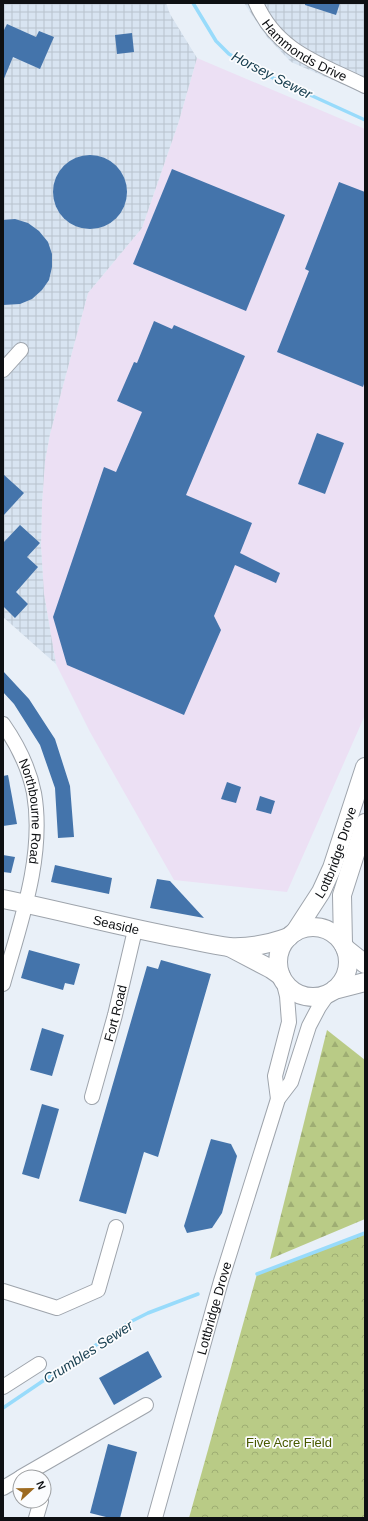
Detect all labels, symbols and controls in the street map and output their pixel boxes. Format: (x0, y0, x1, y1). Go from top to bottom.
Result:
street label: Hammonds Drive (259, 16, 349, 84)
water label: Horsey Sewer (229, 48, 316, 103)
street label: Northbourne Road (16, 756, 44, 865)
street label: Lottbridge Drove (312, 805, 359, 901)
street label: Seaside (91, 912, 141, 937)
street label: Fort Road (101, 983, 130, 1043)
street label: Lottbridge Drove (194, 1260, 235, 1356)
water label: Crumbles Sewer (40, 1316, 137, 1387)
park label: Five Acre Field (246, 1435, 332, 1450)
north arrow (12, 1469, 52, 1509)
text: N (34, 1479, 48, 1491)

